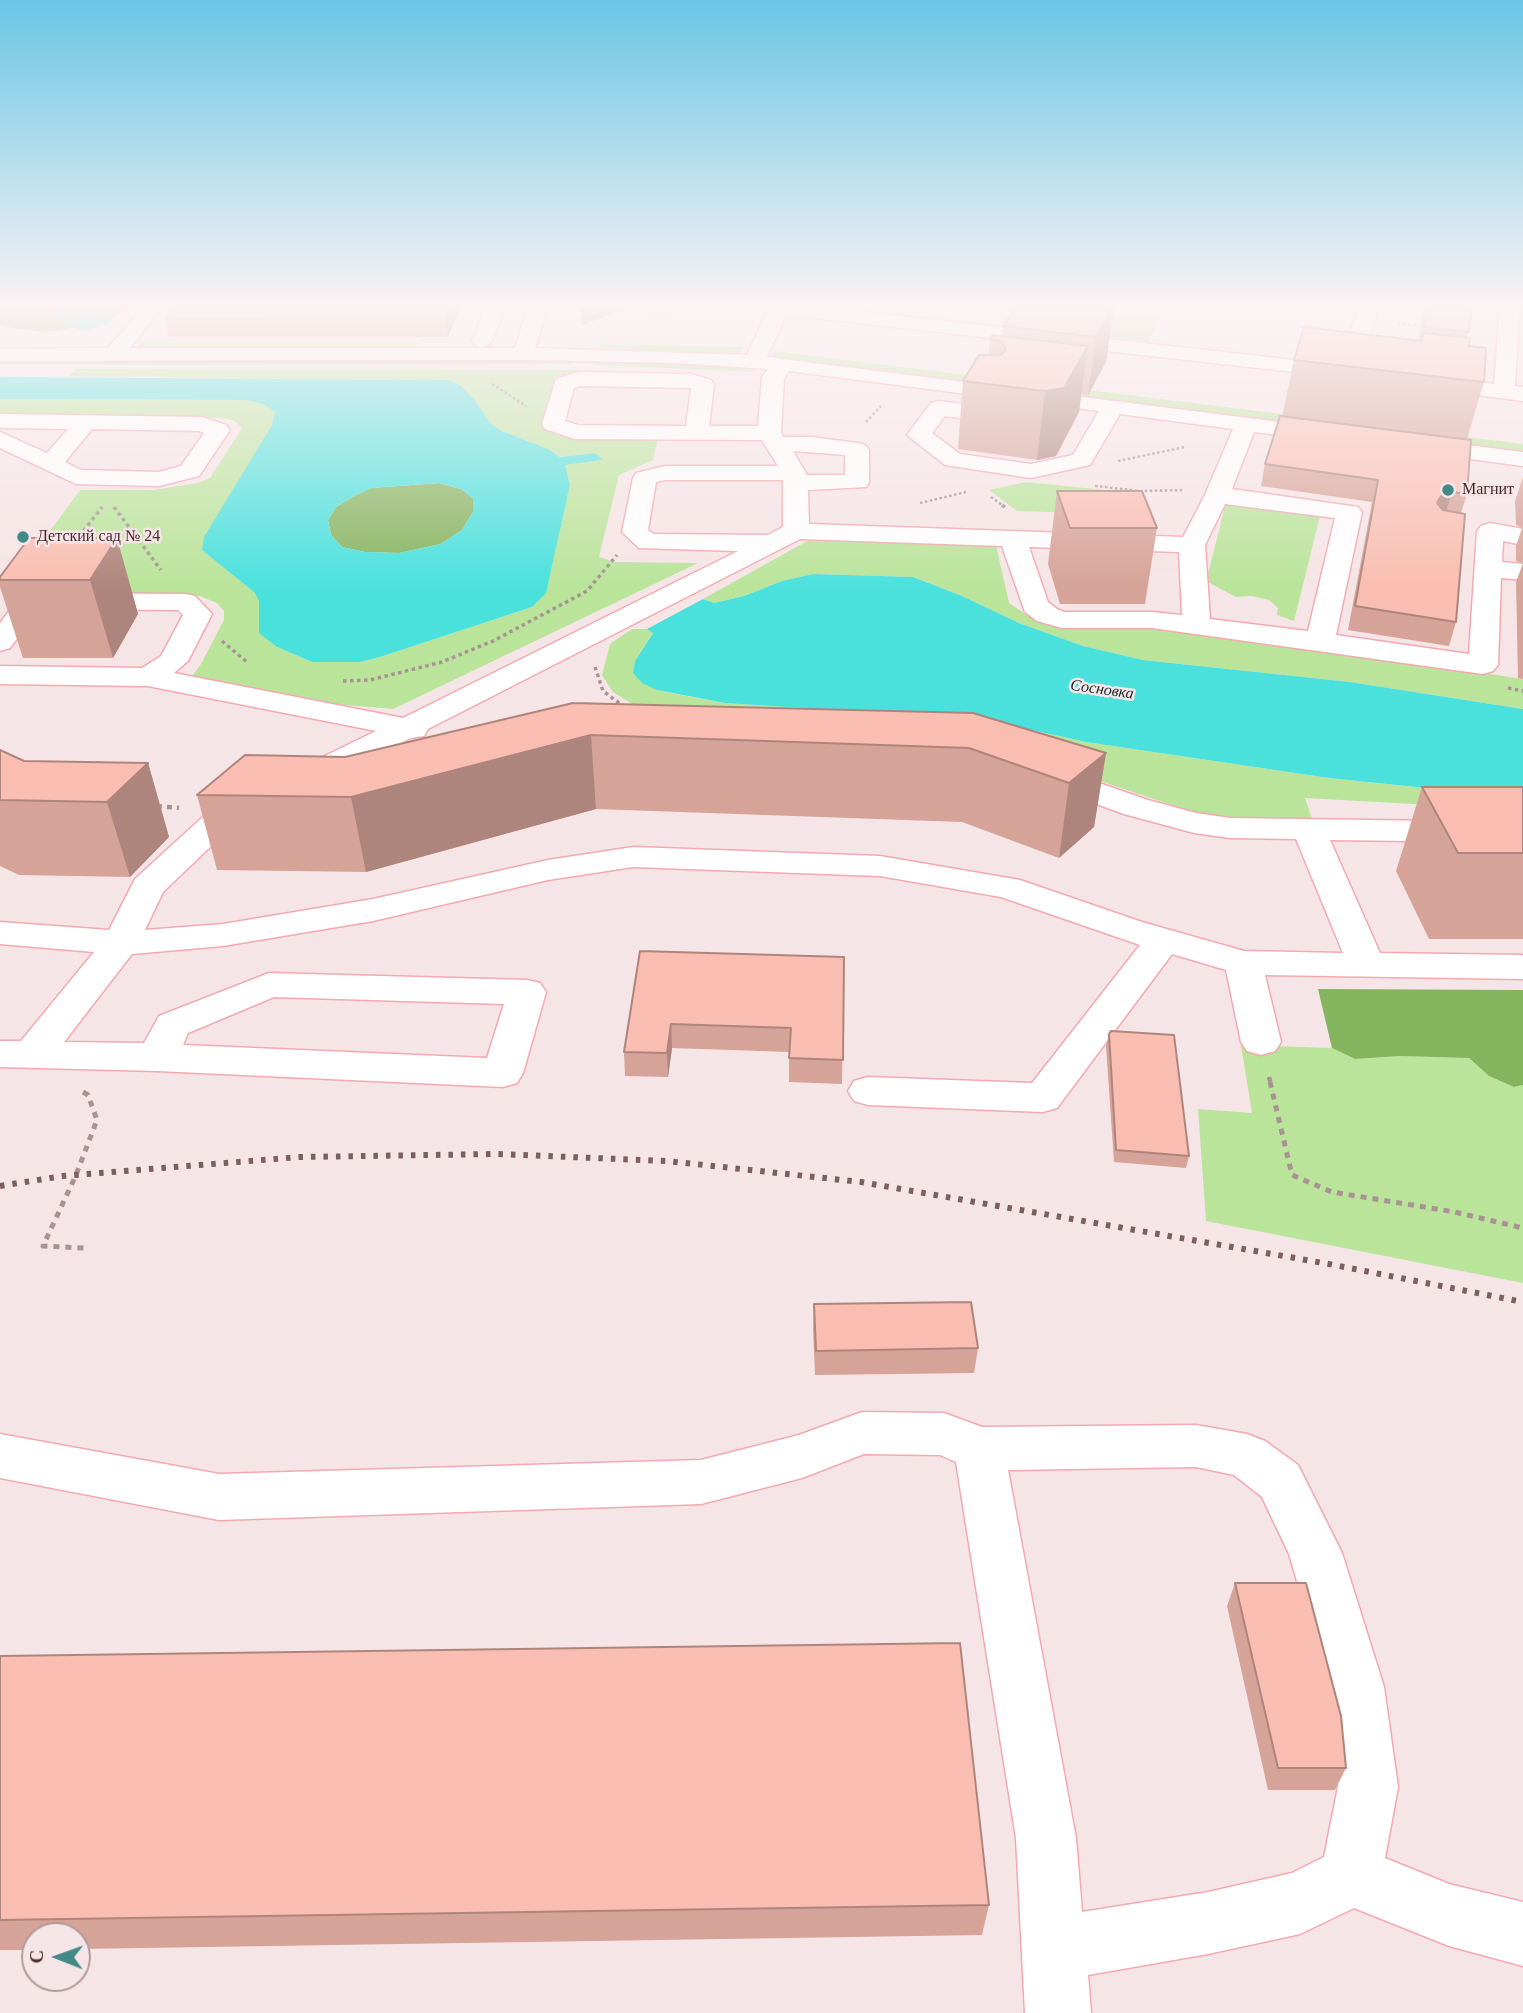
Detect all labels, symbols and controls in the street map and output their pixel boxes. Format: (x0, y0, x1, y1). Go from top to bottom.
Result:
place label: Магнит (1462, 480, 1514, 500)
marker: Магнит (1440, 482, 1456, 498)
place label: Детский сад № 24 (37, 527, 160, 547)
marker: Детский сад № 24 (15, 529, 31, 545)
water label: Сосновка (1069, 676, 1135, 704)
north arrow (21, 1922, 91, 1992)
text: С (26, 1950, 47, 1964)

